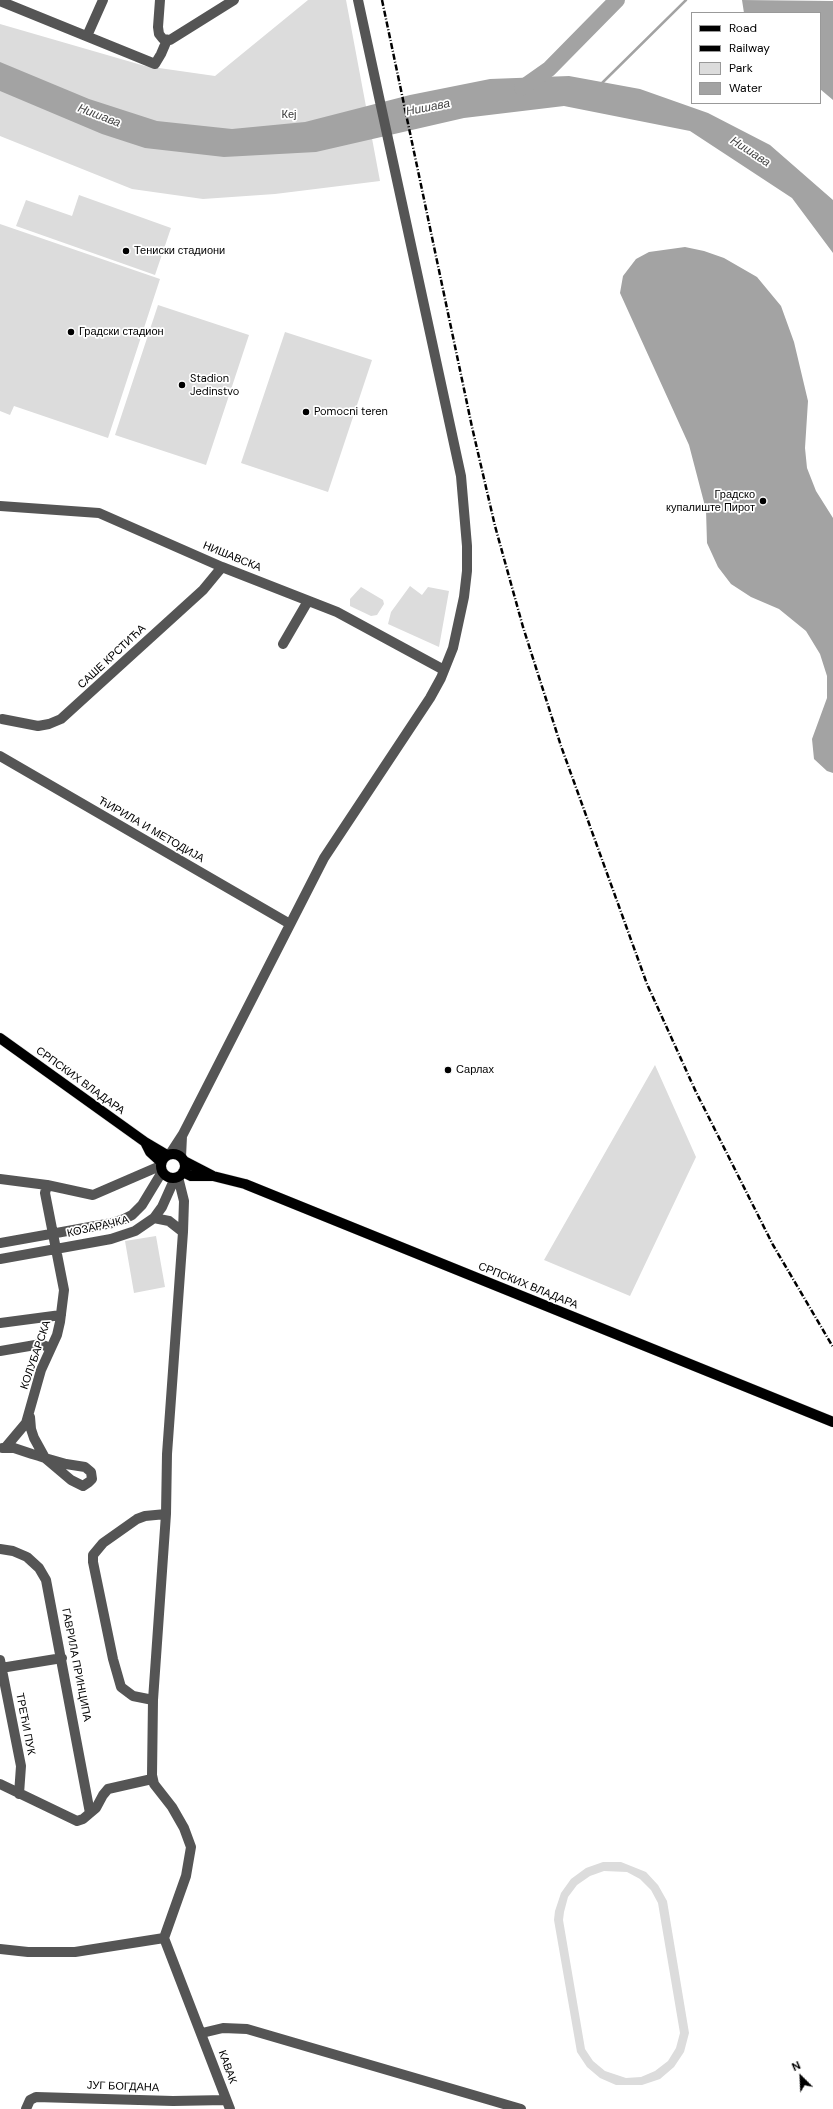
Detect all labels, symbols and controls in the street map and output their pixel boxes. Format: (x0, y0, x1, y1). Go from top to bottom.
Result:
legend (691, 12, 821, 104)
text: Road (729, 20, 757, 36)
text: Railway (729, 40, 770, 56)
text: Park (729, 60, 753, 76)
text: Water (729, 80, 762, 96)
water label: Нишава (405, 97, 451, 119)
water label: Нишава (76, 101, 122, 131)
park label: Кеј (282, 108, 296, 122)
water label: Нишава (727, 134, 773, 170)
place label: Тениски стадиони (134, 244, 225, 258)
marker: Тениски стадиони (121, 246, 131, 256)
place label: Градски стадион (79, 325, 164, 339)
marker: Градски стадион (66, 327, 76, 337)
place label: Stadion Jedinstvo (190, 372, 239, 398)
marker: Stadion Jedinstvo (177, 380, 187, 390)
place label: Pomocni teren (314, 405, 388, 419)
marker: Pomocni teren (301, 407, 311, 417)
place label: Градско купалиште Пирот (666, 488, 755, 514)
marker: Градско купалиште Пирот (758, 496, 768, 506)
street label: НИШАВСКА (201, 539, 263, 575)
street label: САШЕ КРСТИЋА (75, 622, 149, 692)
street label: ЋИРИЛА И МЕТОДИЈА (96, 794, 206, 866)
street label: СРПСКИХ ВЛАДАРА (33, 1044, 127, 1118)
place label: Сарлах (456, 1063, 494, 1077)
marker: Сарлах (443, 1065, 453, 1075)
street label: КОЗАРАЧКА (66, 1213, 130, 1241)
street label: СРПСКИХ ВЛАДАРА (476, 1260, 580, 1312)
street label: КОЛУБАРСКА (18, 1319, 54, 1391)
street label: ГАВРИЛА ПРИНЦИПА (59, 1607, 93, 1723)
street label: ТРЕЋИ ПУК (13, 1692, 37, 1756)
street label: КАВАК (215, 2049, 239, 2085)
north arrow (781, 2057, 821, 2097)
text: N (790, 2058, 803, 2074)
street label: ЈУГ БОГДАНА (87, 2079, 159, 2095)

